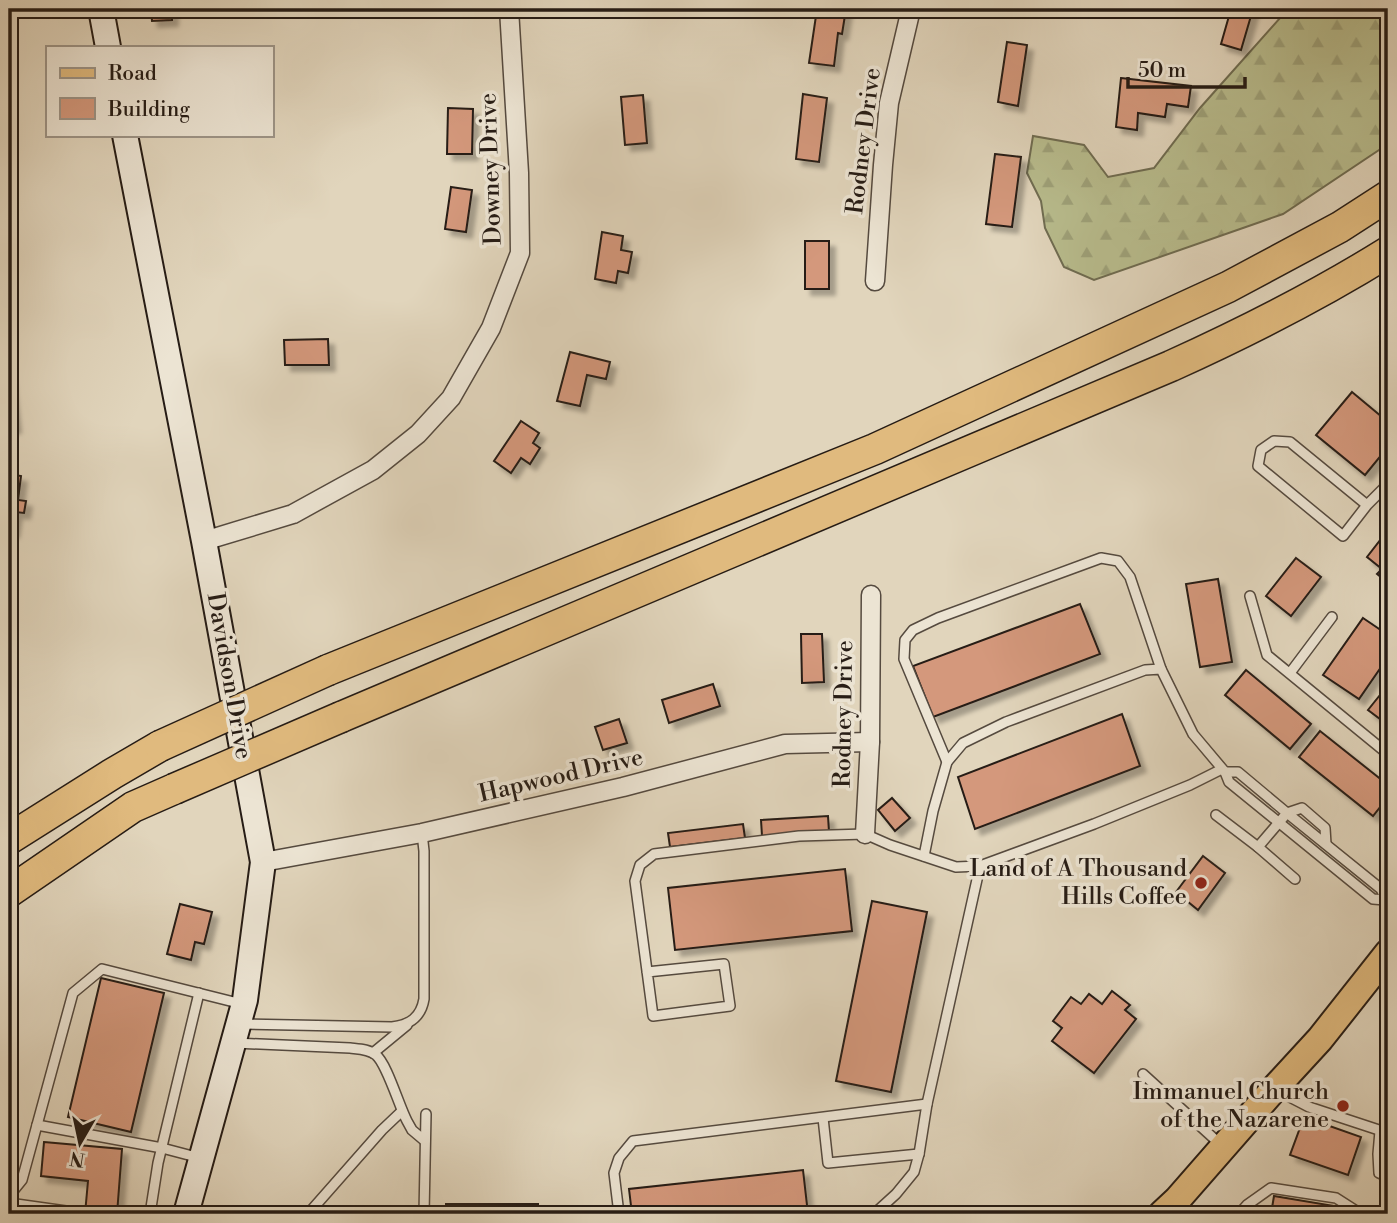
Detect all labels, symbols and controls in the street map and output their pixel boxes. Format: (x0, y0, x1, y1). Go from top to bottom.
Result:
legend (46, 46, 273, 136)
scale bar (1128, 46, 1245, 90)
text: 50 m (1138, 58, 1186, 84)
text: Road (108, 61, 157, 87)
street label: Rodney Drive (840, 66, 888, 216)
street label: Downey Drive (473, 92, 509, 246)
text: Building (107, 97, 190, 123)
street label: Davidson Drive (200, 590, 258, 762)
street label: Rodney Drive (828, 640, 860, 788)
street label: Hapwood Drive (476, 742, 646, 810)
place label: Land of A Thousand Hills Coffee (969, 854, 1187, 912)
marker: Land of A Thousand Hills Coffee (1193, 875, 1209, 891)
place label: Immanuel Church of the Nazarene (1133, 1077, 1329, 1135)
marker: Immanuel Church of the Nazarene (1335, 1098, 1351, 1114)
north arrow (46, 1108, 116, 1178)
text: N (68, 1146, 87, 1172)

